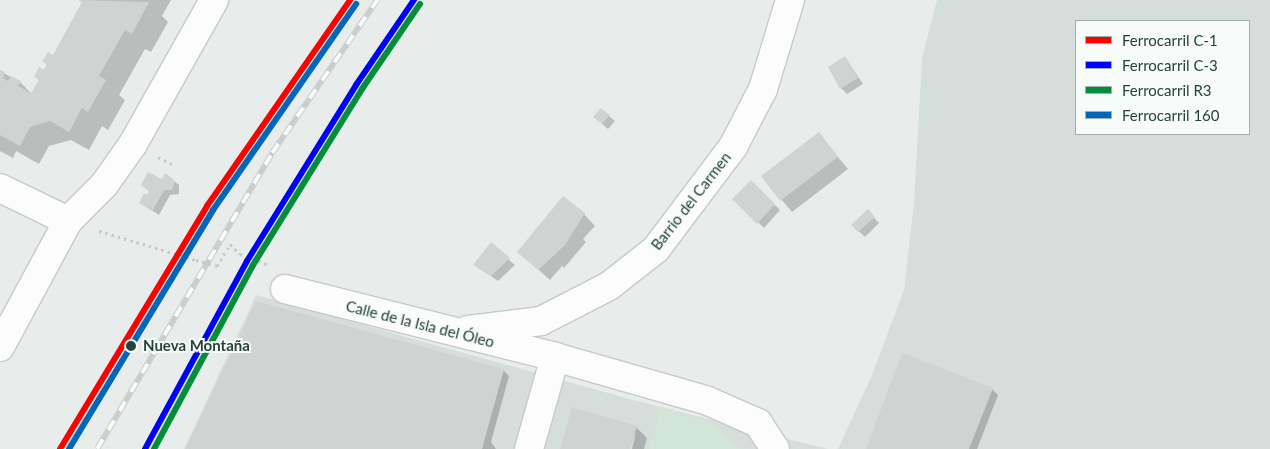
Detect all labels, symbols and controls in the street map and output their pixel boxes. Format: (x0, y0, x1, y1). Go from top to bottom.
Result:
legend (1075, 20, 1250, 135)
text: Ferrocarril C-1 (1122, 31, 1218, 49)
text: Ferrocarril C-3 (1122, 56, 1218, 74)
text: Ferrocarril R3 (1122, 81, 1211, 99)
text: Ferrocarril 160 (1122, 106, 1219, 124)
street label: Barrio del Carmen (647, 149, 735, 253)
street label: Calle de la Isla del Óleo (344, 297, 496, 351)
place label: Nueva Montaña (143, 337, 250, 355)
marker: Nueva Montaña (123, 338, 139, 354)

